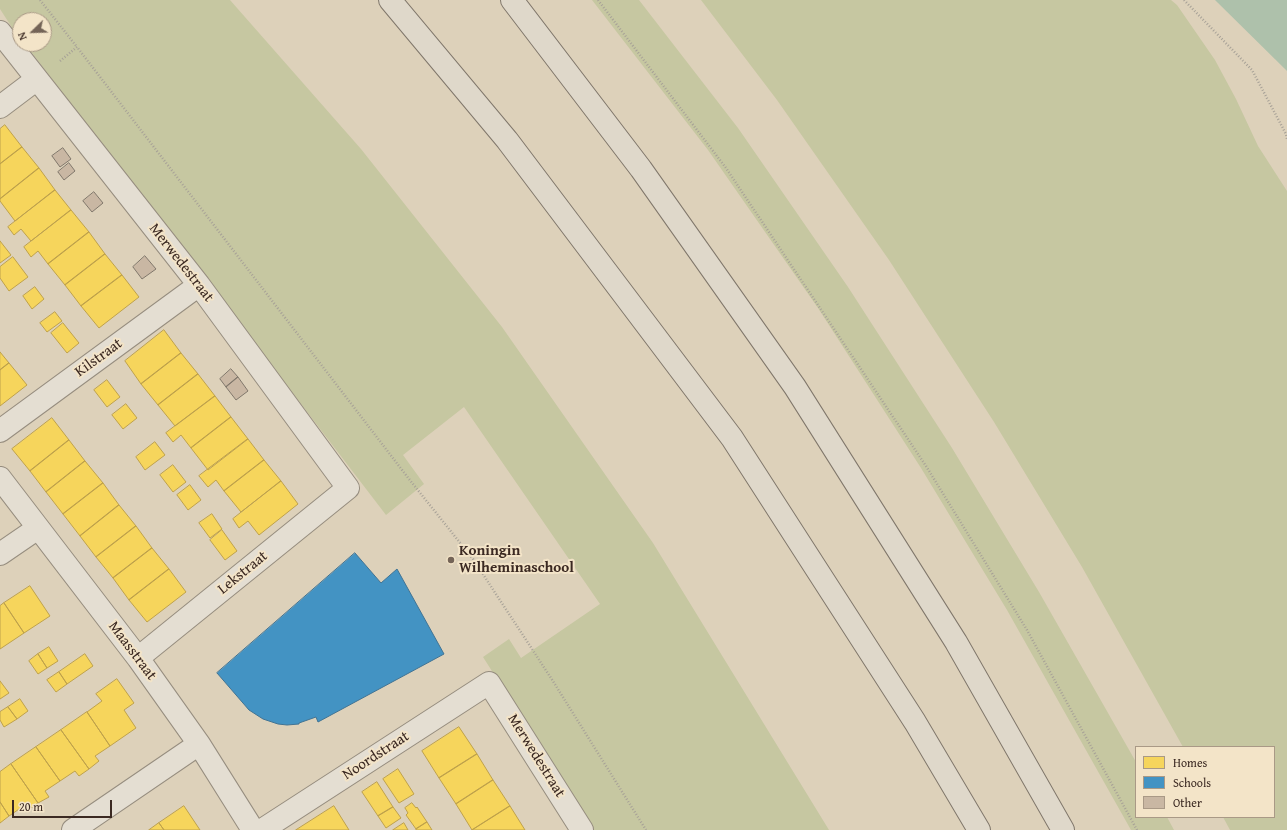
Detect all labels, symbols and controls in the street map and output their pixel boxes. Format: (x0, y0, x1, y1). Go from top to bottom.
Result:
north arrow (12, 12, 52, 52)
text: N (13, 30, 31, 43)
street label: Merwedestraat (145, 220, 217, 306)
street label: Kilstraat (72, 335, 126, 381)
place label: Koningin Wilheminaschool (459, 542, 574, 577)
street label: Lekstraat (215, 548, 271, 598)
marker: Koningin Wilheminaschool (446, 555, 456, 565)
street label: Maasstraat (104, 618, 160, 684)
street label: Merwedestraat (503, 711, 569, 801)
street label: Noordstraat (339, 728, 413, 784)
legend (1135, 746, 1275, 818)
text: Homes (1173, 754, 1207, 771)
text: Schools (1173, 774, 1211, 791)
scale bar (14, 792, 114, 818)
text: Other (1173, 794, 1202, 811)
text: 20 m (19, 798, 43, 815)

